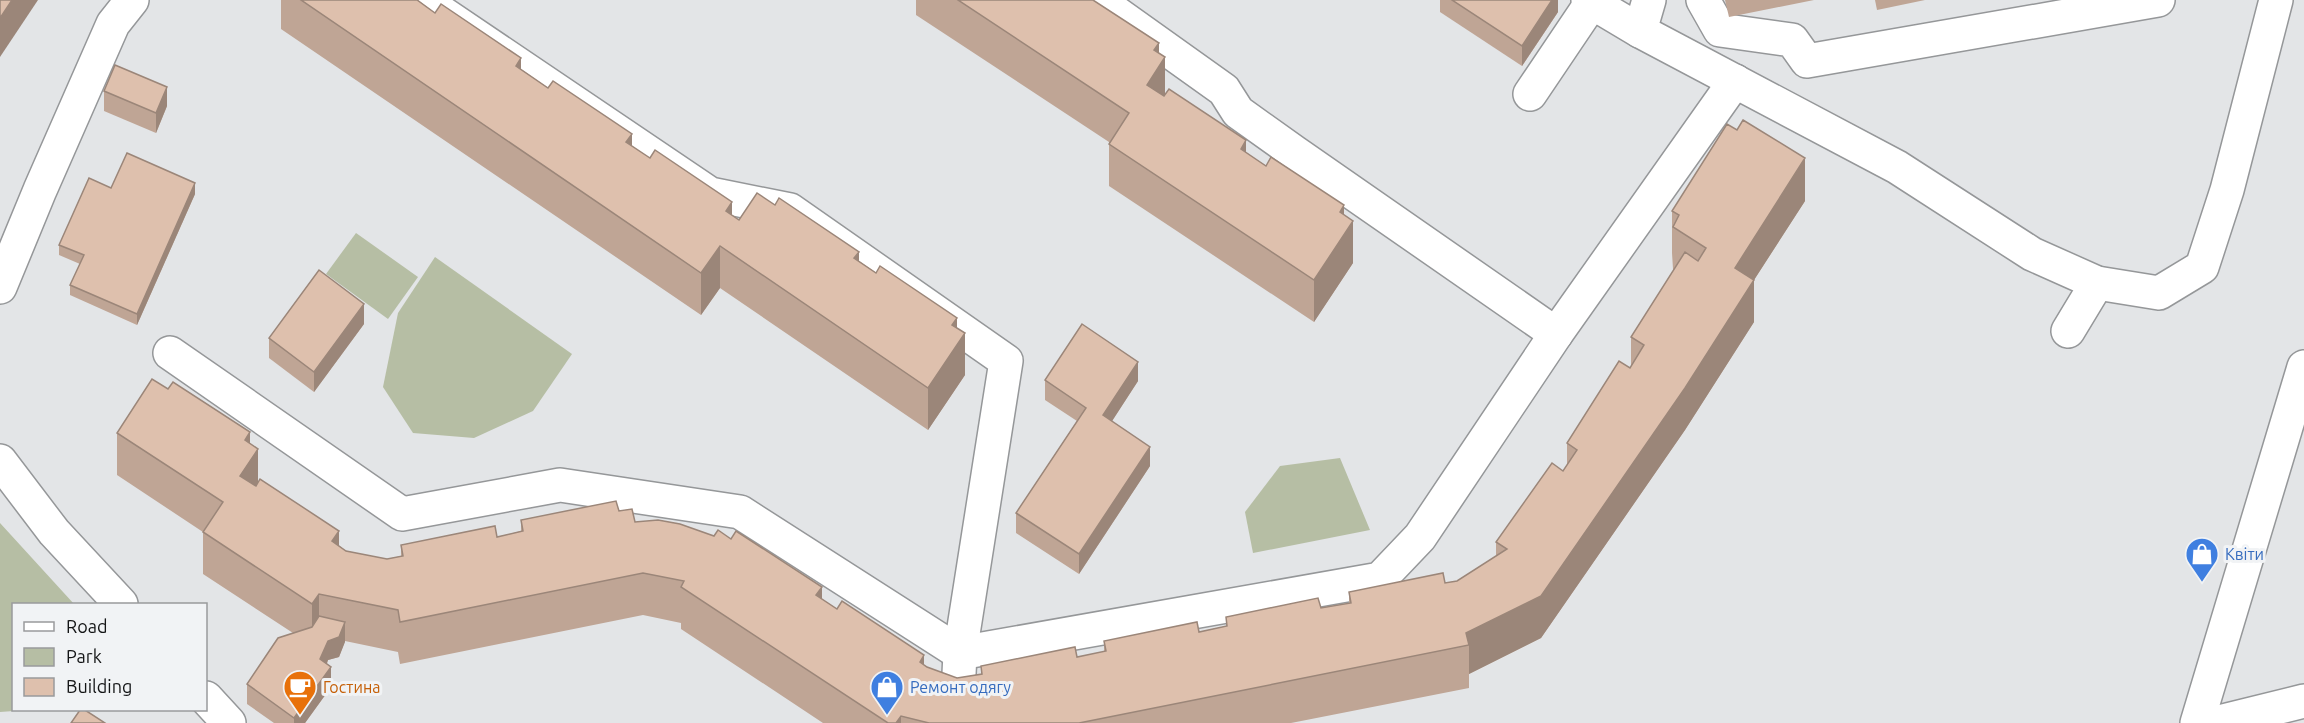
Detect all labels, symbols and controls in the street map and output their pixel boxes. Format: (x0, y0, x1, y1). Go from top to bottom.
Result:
shop icon: Квіти (2184, 536, 2220, 583)
place label: Квіти (2225, 545, 2264, 563)
legend (12, 603, 207, 711)
text: Road (66, 616, 108, 636)
text: Park (66, 646, 102, 666)
cafe icon: Гостина (282, 669, 318, 716)
shop icon: Ремонт одягу (869, 669, 905, 716)
text: Building (66, 676, 132, 696)
place label: Гостина (323, 678, 381, 696)
place label: Ремонт одягу (910, 678, 1011, 696)

